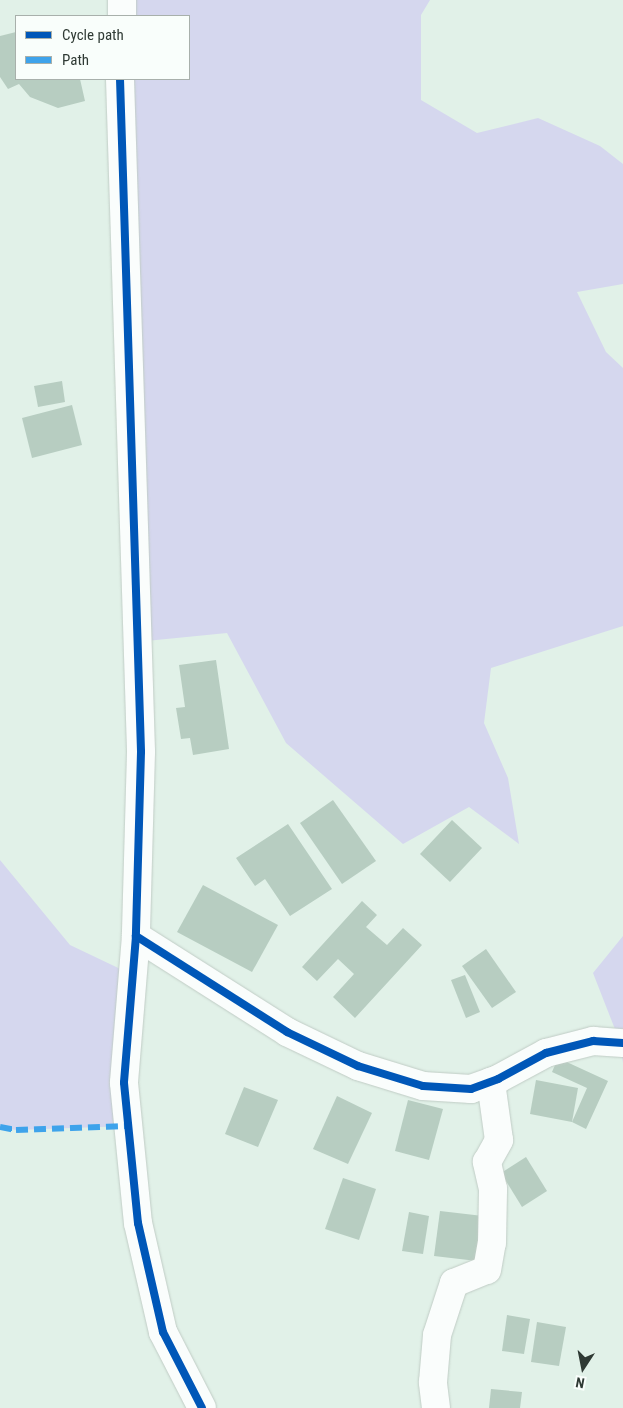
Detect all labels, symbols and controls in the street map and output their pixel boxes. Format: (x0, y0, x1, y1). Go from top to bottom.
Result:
legend (15, 15, 190, 80)
text: Cycle path (62, 26, 124, 44)
text: Path (62, 51, 89, 69)
north arrow (558, 1343, 608, 1393)
text: N (574, 1374, 586, 1391)

